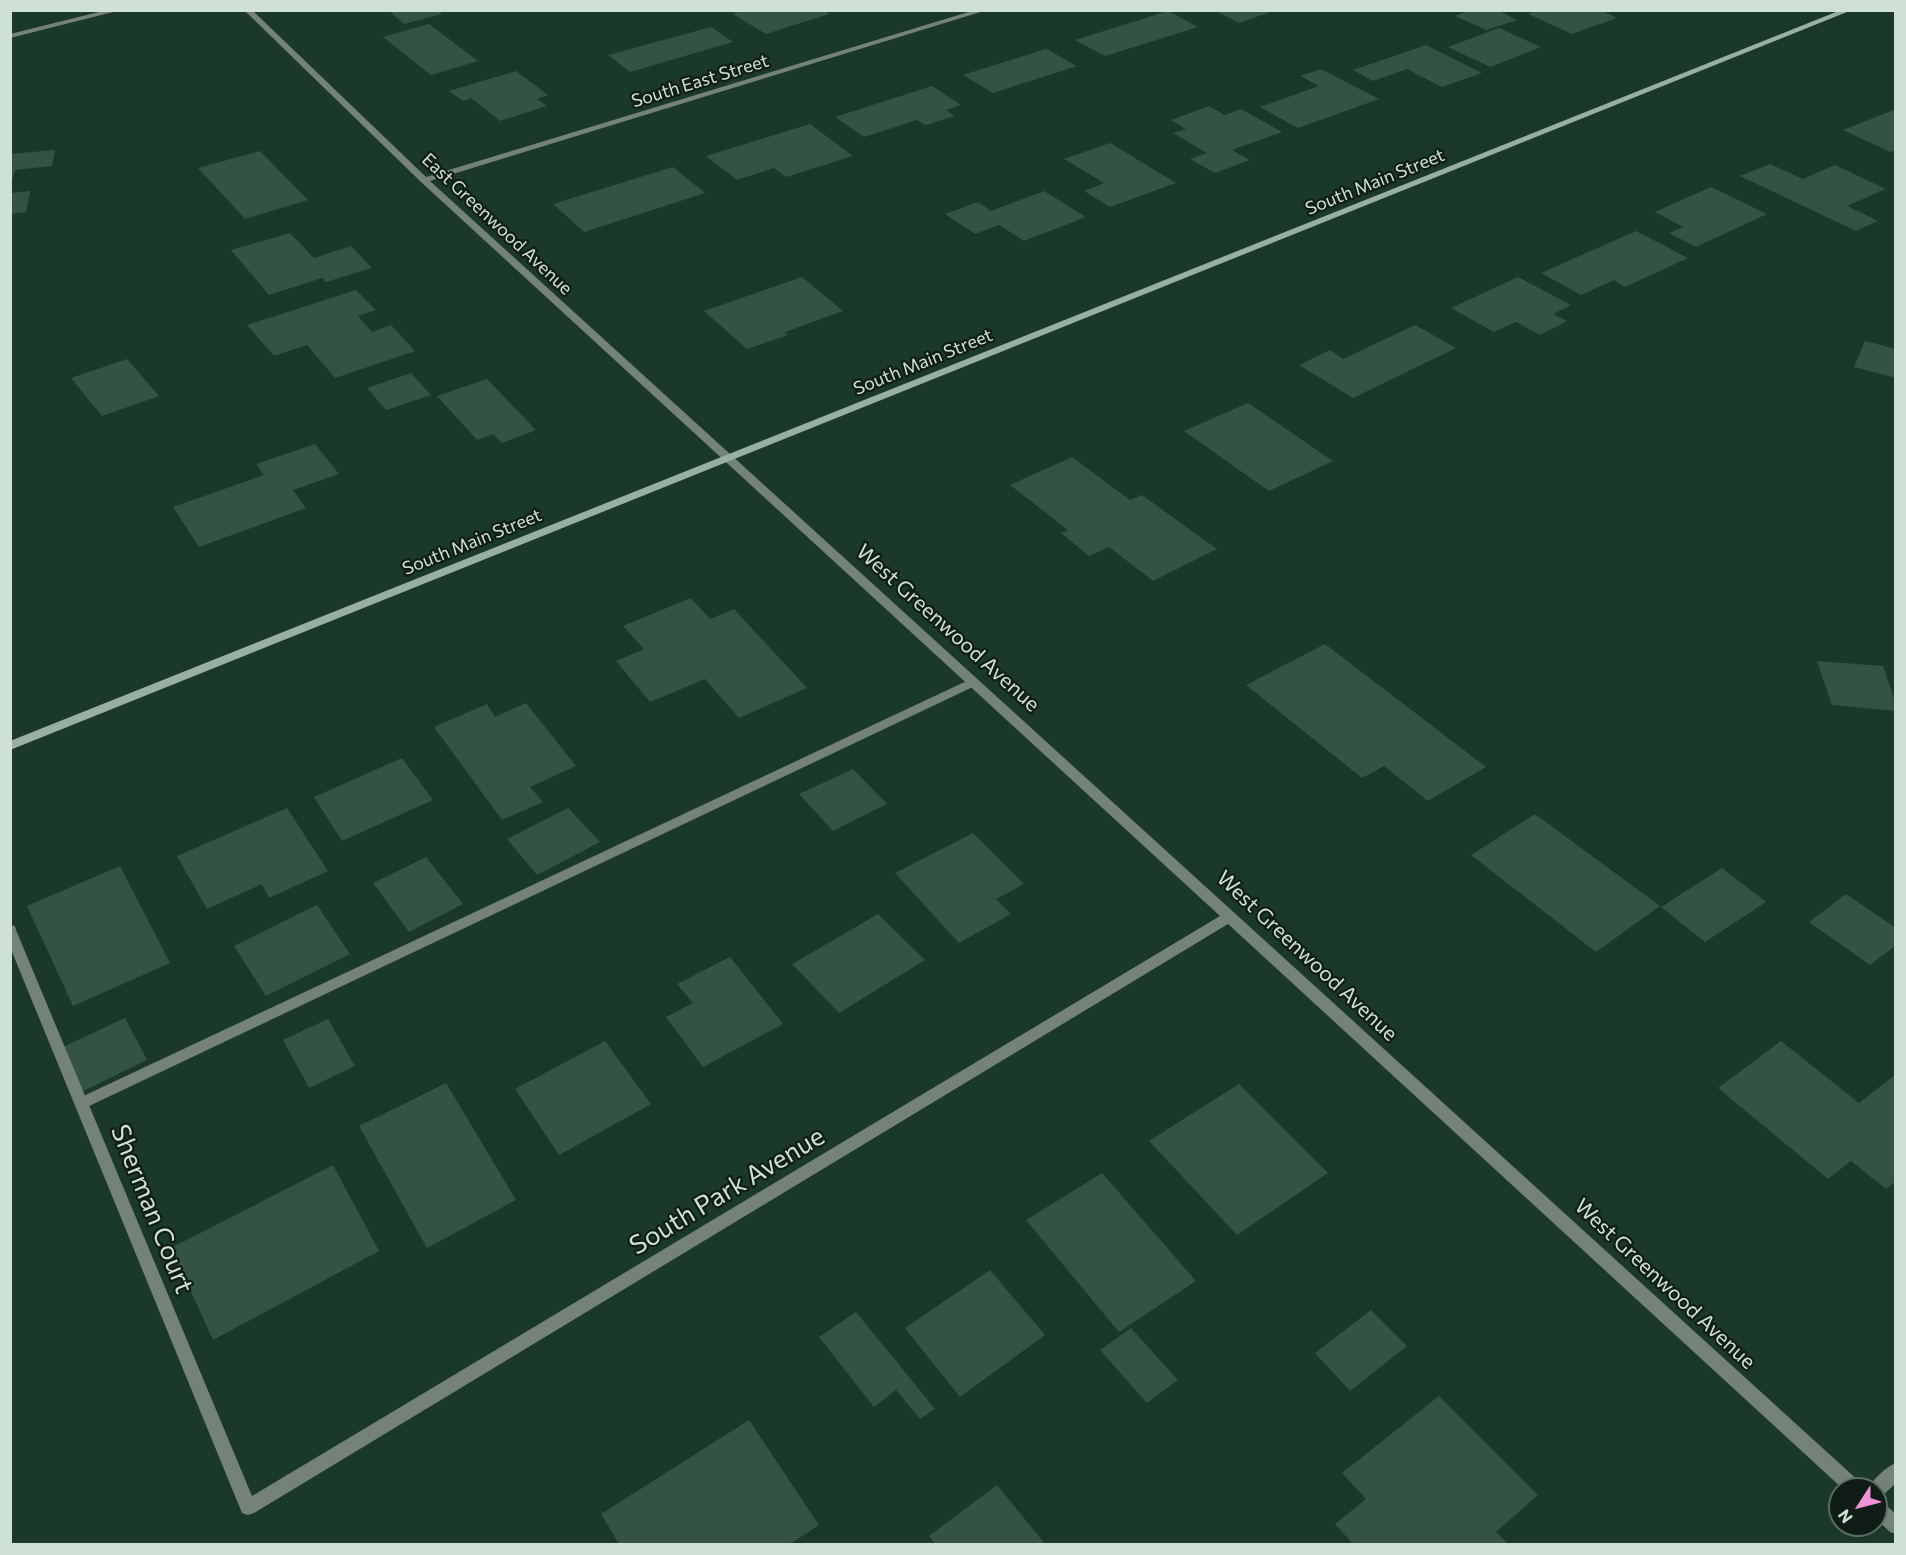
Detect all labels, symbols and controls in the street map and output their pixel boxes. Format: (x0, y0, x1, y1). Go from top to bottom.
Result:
street label: South East Street (629, 50, 771, 112)
street label: South Main Street (1302, 144, 1448, 220)
street label: East Greenwood Avenue (417, 149, 577, 299)
street label: South Main Street (850, 324, 996, 400)
street label: South Main Street (399, 504, 545, 580)
street label: West Greenwood Avenue (851, 539, 1045, 717)
street label: West Greenwood Avenue (1211, 866, 1403, 1046)
street label: Sherman Court (104, 1120, 200, 1298)
street label: South Park Avenue (624, 1120, 830, 1262)
street label: West Greenwood Avenue (1569, 1194, 1761, 1374)
north arrow (1828, 1477, 1888, 1537)
text: N (1833, 1506, 1856, 1527)

